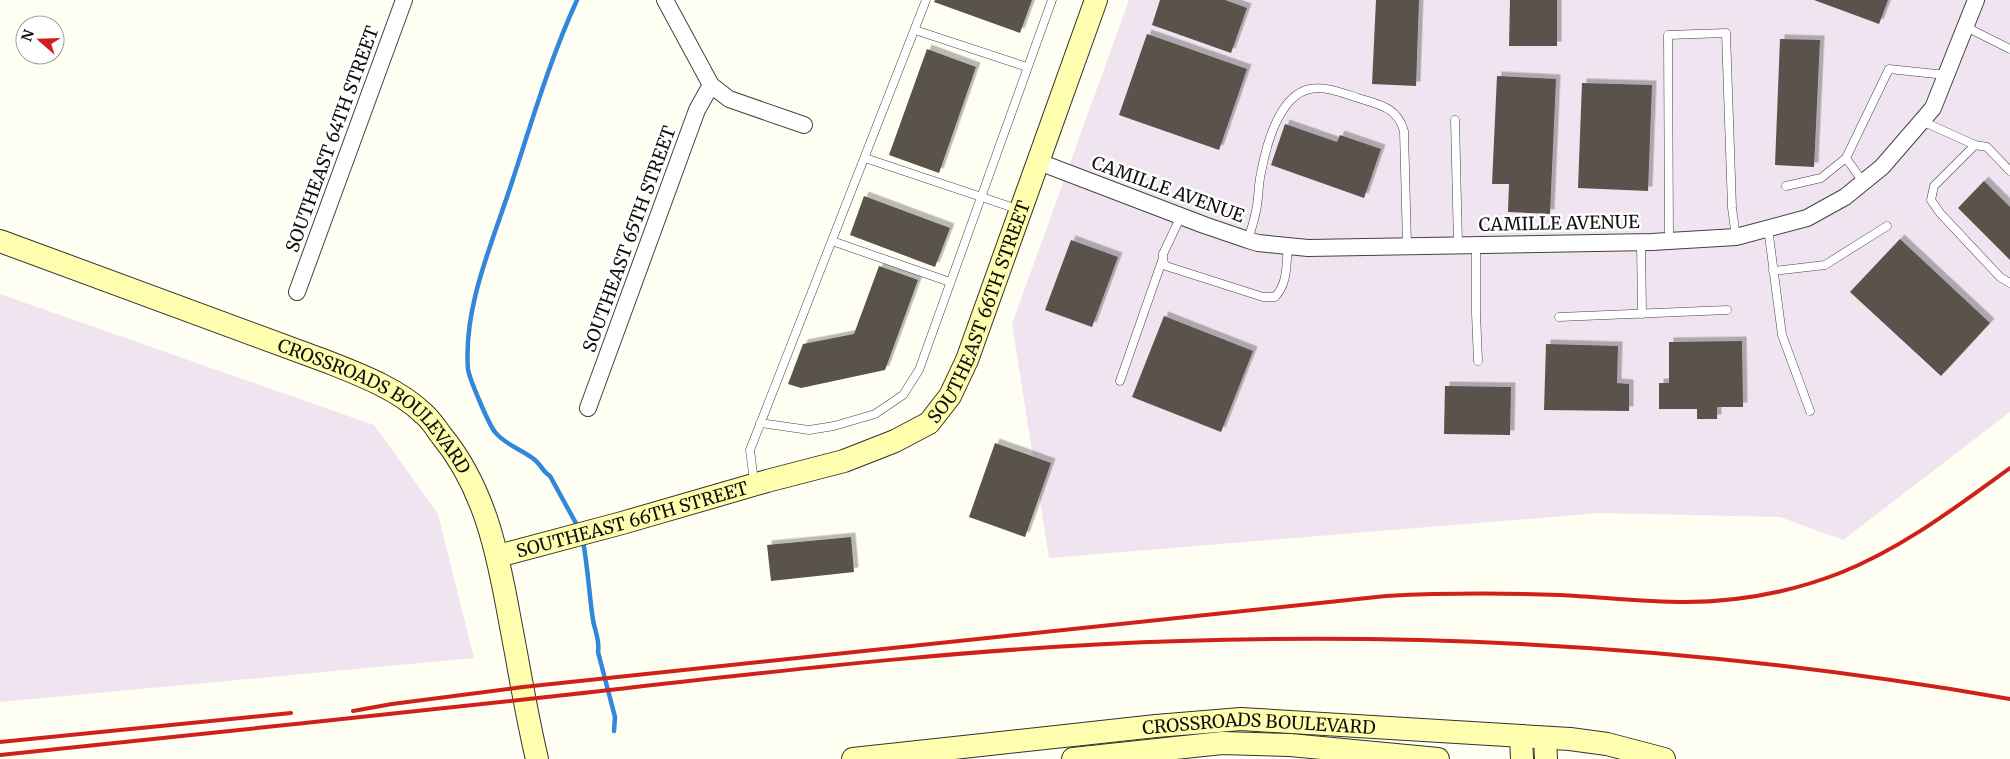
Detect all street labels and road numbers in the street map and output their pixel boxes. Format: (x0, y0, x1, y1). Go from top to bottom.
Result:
street label: SOUTHEAST 64TH STREET (280, 22, 384, 255)
street label: SOUTHEAST 65TH STREET (577, 122, 681, 355)
street label: CAMILLE AVENUE (1088, 151, 1248, 228)
street label: SOUTHEAST 66TH STREET (922, 197, 1035, 428)
street label: CAMILLE AVENUE (1478, 210, 1640, 236)
street label: CROSSROADS BOULEVARD (275, 333, 476, 478)
street label: SOUTHEAST 66TH STREET (514, 476, 751, 562)
street label: CROSSROADS BOULEVARD (1141, 707, 1376, 739)

